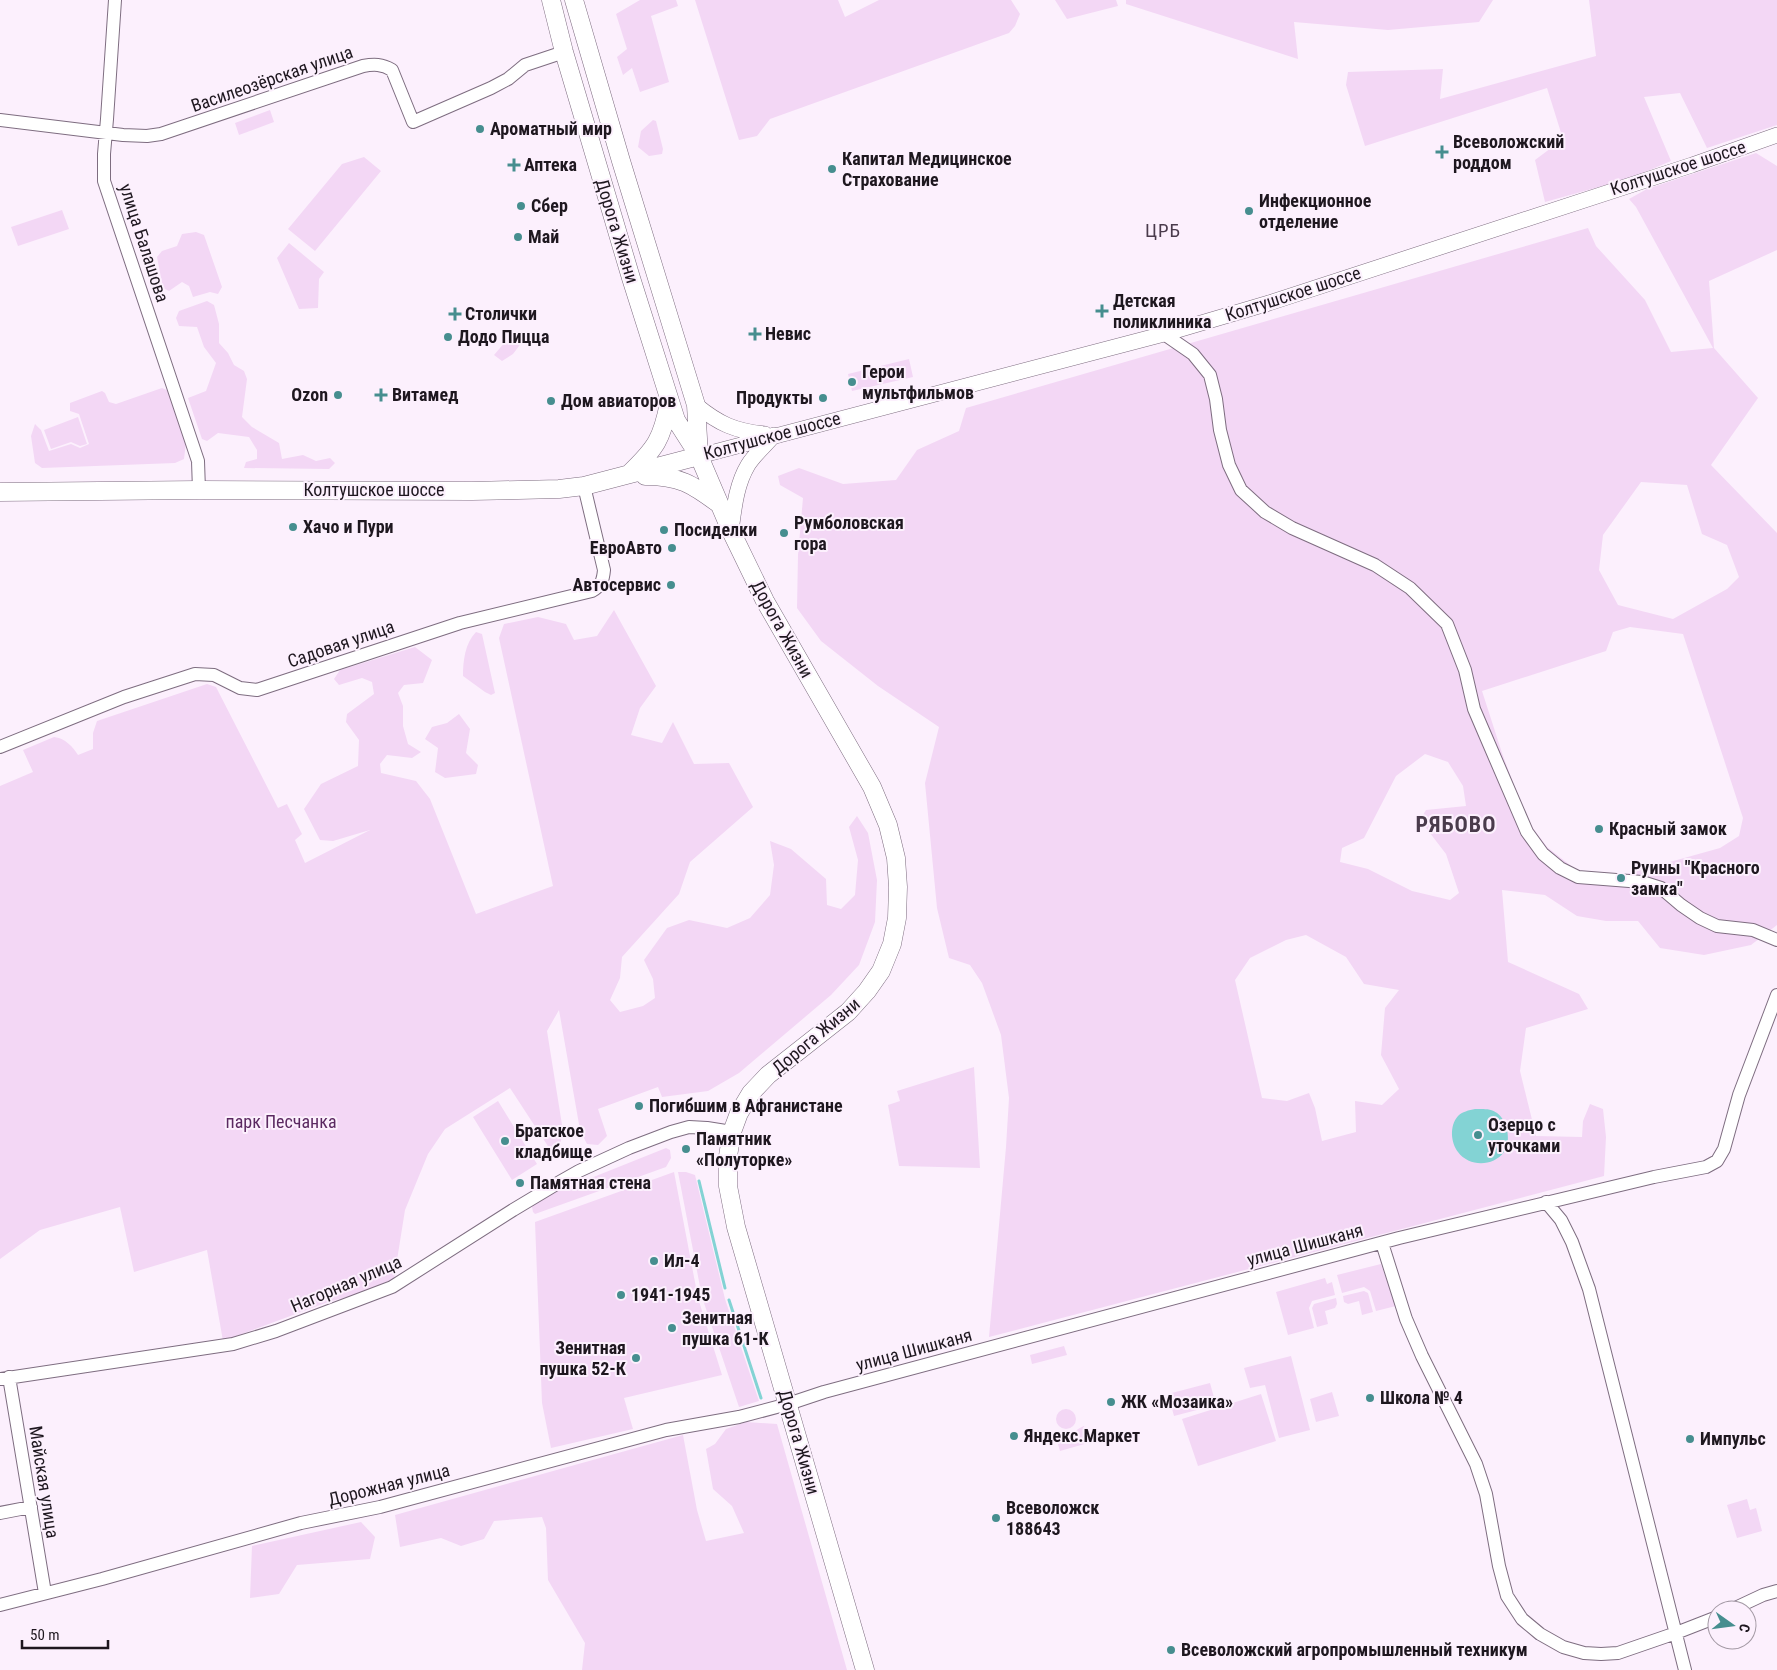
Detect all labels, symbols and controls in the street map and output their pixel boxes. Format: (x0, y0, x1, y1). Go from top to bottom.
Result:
street label: Василеозёрская улица (188, 41, 356, 116)
place label: Ароматный мир (490, 118, 612, 139)
marker: Ароматный мир (474, 123, 486, 135)
place label: Всеволожский роддом (1453, 131, 1564, 173)
street label: Колтушское шоссе (1608, 136, 1748, 199)
marker: Всеволожский роддом (1435, 145, 1449, 159)
place label: Капитал Медицинское Страхование (842, 148, 1012, 190)
place label: Аптека (524, 154, 577, 175)
marker: Аптека (508, 159, 520, 171)
marker: Капитал Медицинское Страхование (826, 163, 838, 175)
street label: Дорога Жизни (592, 176, 643, 286)
street label: улица Балашова (115, 181, 174, 305)
place label: Инфекционное отделение (1259, 190, 1372, 232)
place label: Сбер (531, 195, 568, 216)
marker: Сбер (515, 200, 527, 212)
marker: Инфекционное отделение (1243, 205, 1255, 217)
district label: ЦРБ (1145, 219, 1181, 242)
place label: Май (528, 226, 559, 247)
marker: Май (512, 231, 524, 243)
street label: Колтушское шоссе (1223, 262, 1363, 325)
place label: Детская поликлиника (1113, 290, 1211, 332)
place label: Столички (465, 303, 537, 324)
marker: Детская поликлиника (1095, 304, 1109, 318)
marker: Столички (449, 308, 461, 320)
place label: Невис (765, 323, 811, 344)
place label: Додо Пицца (458, 326, 549, 347)
marker: Невис (749, 328, 761, 340)
marker: Додо Пицца (442, 331, 454, 343)
place label: Герои мультфильмов (862, 361, 974, 403)
marker: Герои мультфильмов (846, 376, 858, 388)
place label: Ozon (291, 384, 328, 405)
place label: Витамед (392, 384, 458, 405)
place label: Продукты (736, 387, 813, 408)
marker: Витамед (374, 388, 388, 402)
marker: Ozon (332, 389, 344, 401)
place label: Дом авиаторов (561, 390, 676, 411)
marker: Продукты (817, 392, 829, 404)
marker: Дом авиаторов (545, 395, 557, 407)
street label: Колтушское шоссе (701, 407, 843, 464)
street label: Колтушское шоссе (303, 479, 445, 500)
place label: Румболовская гора (794, 512, 904, 554)
place label: Хачо и Пури (303, 516, 394, 537)
place label: Посиделки (674, 519, 757, 540)
marker: Хачо и Пури (287, 521, 299, 533)
marker: Посиделки (658, 524, 670, 536)
marker: Румболовская гора (778, 527, 790, 539)
place label: ЕвроАвто (590, 537, 662, 558)
marker: ЕвроАвто (666, 542, 678, 554)
place label: Автосервис (572, 574, 661, 595)
street label: Дорога Жизни (747, 576, 818, 681)
marker: Автосервис (665, 579, 677, 591)
street label: Садовая улица (285, 615, 397, 672)
district label: РЯБОВО (1416, 812, 1496, 837)
place label: Красный замок (1609, 818, 1727, 839)
marker: Красный замок (1593, 823, 1605, 835)
place label: Руины "Красного замка" (1631, 857, 1760, 899)
marker: Руины "Красного замка" (1615, 872, 1627, 884)
street label: Дорога Жизни (768, 993, 864, 1078)
place label: Погибшим в Афганистане (649, 1095, 843, 1116)
marker: Погибшим в Афганистане (633, 1100, 645, 1112)
park label: парк Песчанка (225, 1111, 337, 1132)
place label: Озерцо с уточками (1488, 1114, 1560, 1156)
place label: Братское кладбище (515, 1120, 593, 1162)
place label: Памятник «Полуторке» (696, 1128, 792, 1170)
marker: Озерцо с уточками (1472, 1129, 1484, 1141)
marker: Братское кладбище (499, 1135, 511, 1147)
marker: Памятник «Полуторке» (680, 1143, 692, 1155)
place label: Памятная стена (530, 1172, 651, 1193)
marker: Памятная стена (514, 1177, 526, 1189)
street label: улица Шишканя (1245, 1219, 1365, 1270)
place label: Ил-4 (664, 1250, 700, 1271)
street label: Нагорная улица (287, 1251, 404, 1316)
marker: Ил-4 (648, 1255, 660, 1267)
place label: 1941-1945 (631, 1284, 710, 1305)
marker: 1941-1945 (615, 1289, 627, 1301)
place label: Зенитная пушка 61-К (682, 1307, 769, 1349)
marker: Зенитная пушка 61-К (666, 1322, 678, 1334)
street label: улица Шишканя (854, 1324, 974, 1375)
place label: Зенитная пушка 52-К (539, 1337, 627, 1379)
marker: Зенитная пушка 52-К (630, 1352, 642, 1364)
street label: Дорога Жизни (774, 1387, 824, 1497)
place label: Школа № 4 (1380, 1387, 1463, 1408)
place label: ЖК «Мозаика» (1121, 1391, 1233, 1412)
marker: Школа № 4 (1364, 1392, 1376, 1404)
marker: ЖК «Мозаика» (1105, 1396, 1117, 1408)
street label: Майская улица (25, 1424, 64, 1540)
place label: Яндекс.Маркет (1023, 1425, 1140, 1446)
place label: Импульс (1700, 1428, 1766, 1449)
marker: Яндекс.Маркет (1008, 1430, 1020, 1442)
marker: Импульс (1684, 1433, 1696, 1445)
street label: Дорожная улица (326, 1459, 452, 1510)
place label: Всеволожск 188643 (1006, 1497, 1099, 1539)
marker: Всеволожск 188643 (990, 1512, 1002, 1524)
north arrow (1707, 1600, 1757, 1650)
scale bar (22, 1618, 109, 1650)
text: С (1736, 1622, 1753, 1634)
text: 50 m (30, 1626, 60, 1644)
place label: Всеволожский агропромышленный техникум (1181, 1639, 1528, 1660)
marker: Всеволожский агропромышленный техникум (1165, 1644, 1177, 1656)

